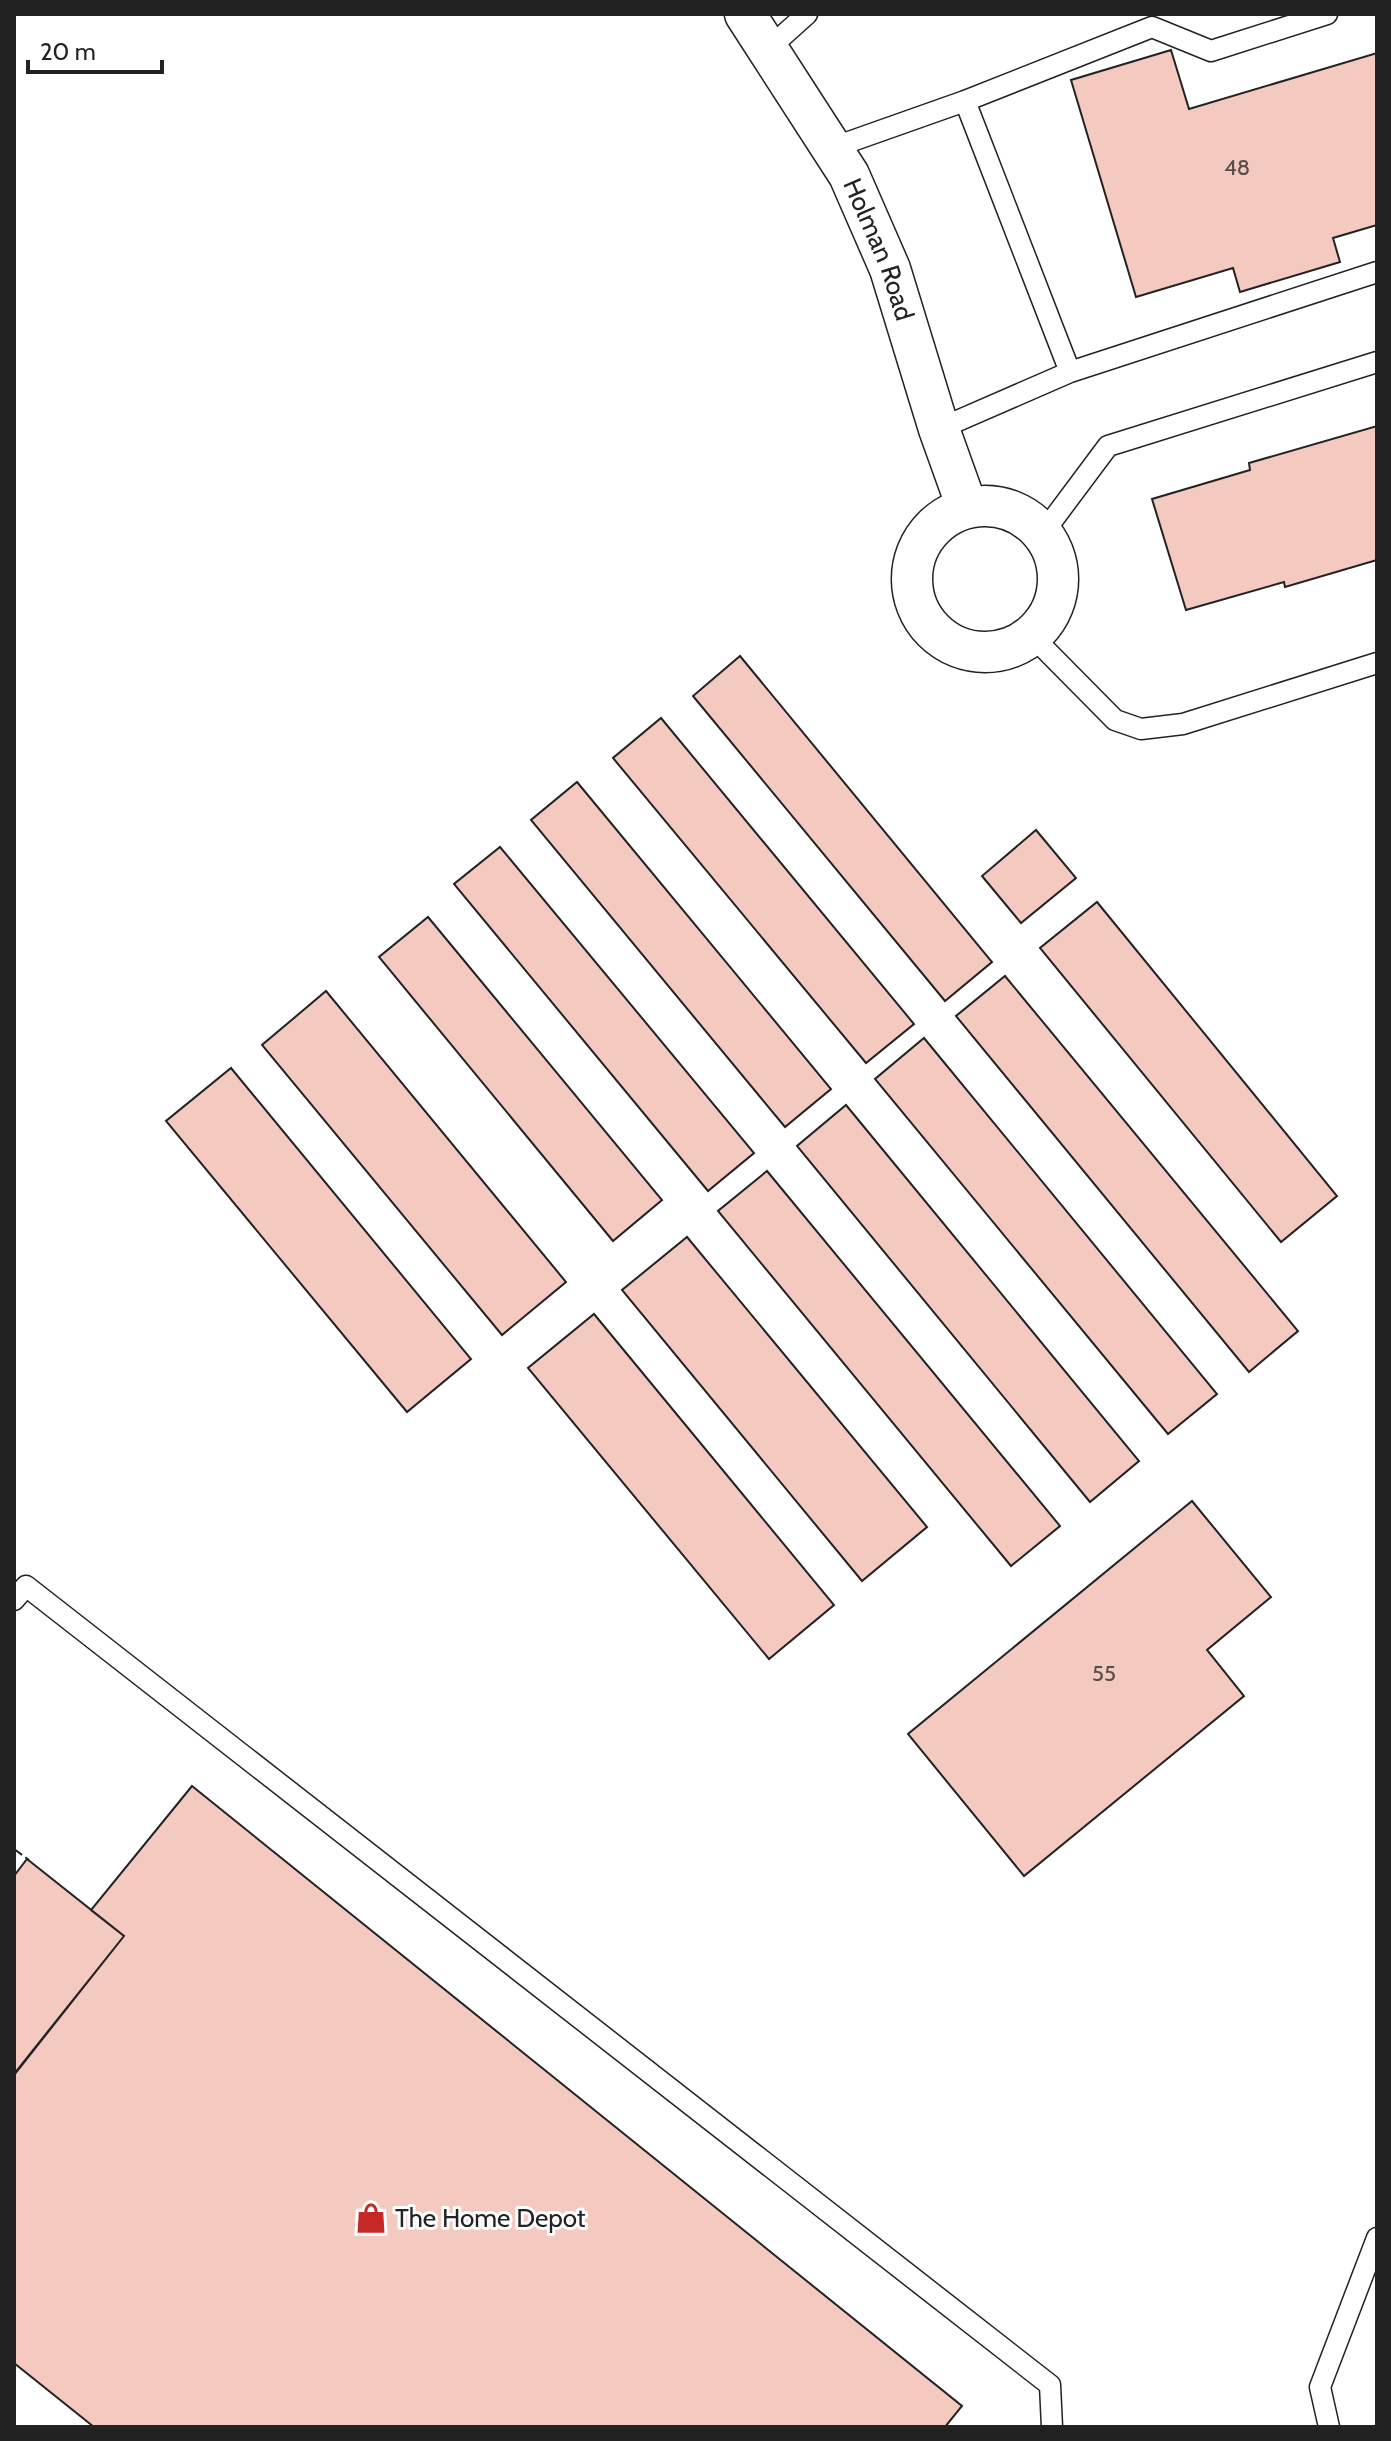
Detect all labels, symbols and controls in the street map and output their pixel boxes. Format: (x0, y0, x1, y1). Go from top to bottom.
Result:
scale bar (28, 24, 162, 74)
text: 20 m (40, 37, 96, 66)
house number: 48 (1224, 154, 1250, 181)
street label: Holman Road (836, 173, 921, 324)
house number: 55 (1092, 1660, 1116, 1687)
shop icon: The Home Depot (354, 2201, 388, 2235)
place label: The Home Depot (395, 2202, 586, 2234)

